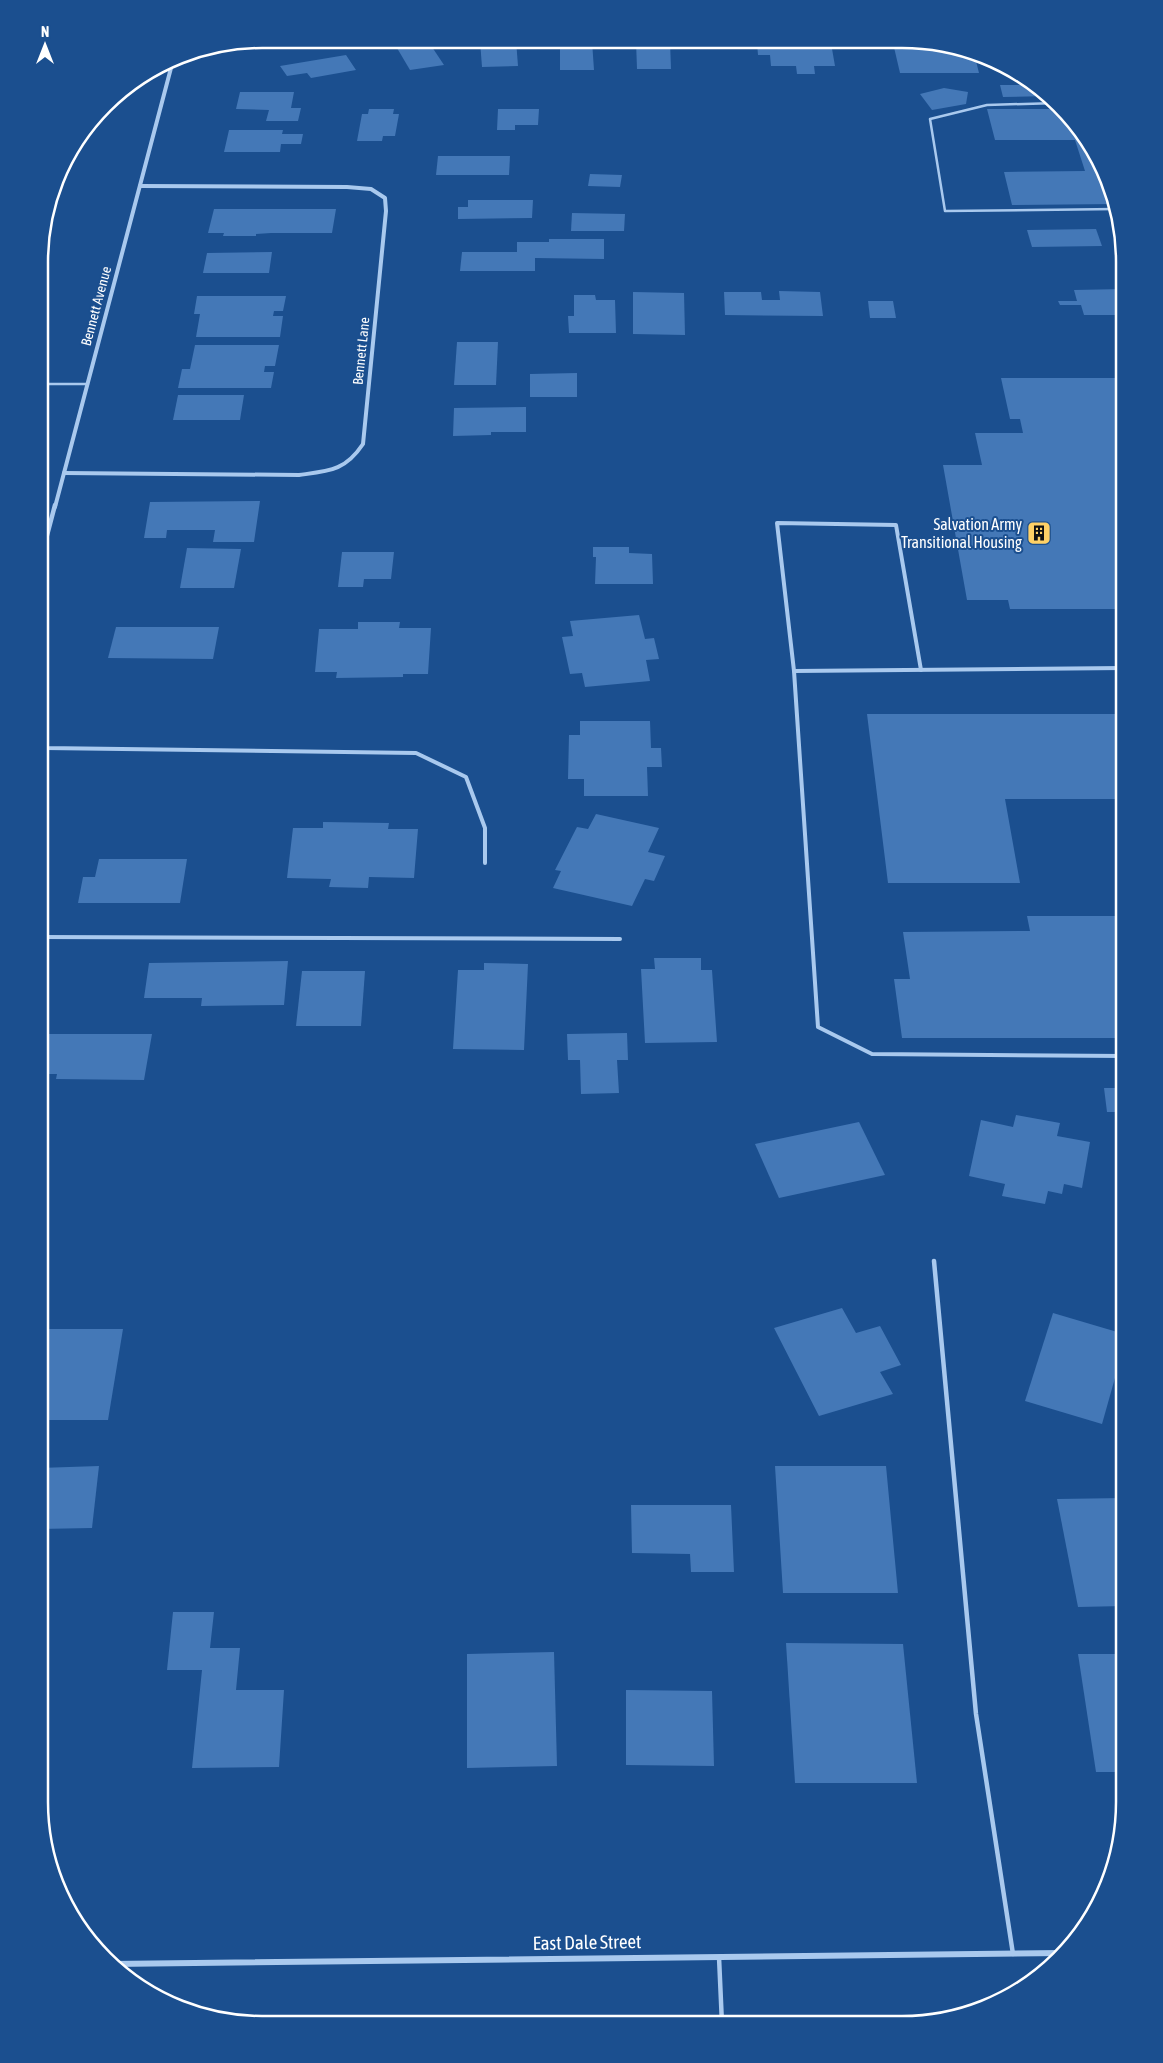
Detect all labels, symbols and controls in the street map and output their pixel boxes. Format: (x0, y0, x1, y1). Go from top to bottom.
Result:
north arrow (20, 20, 70, 70)
text: N (41, 24, 49, 40)
street label: Bennett Avenue (78, 264, 114, 348)
street label: Bennett Lane (349, 316, 373, 386)
place label: Salvation Army Transitional Housing (901, 515, 1022, 552)
building icon: Salvation Army Transitional Housing (1026, 520, 1052, 546)
street label: East Dale Street (532, 1930, 642, 1954)

